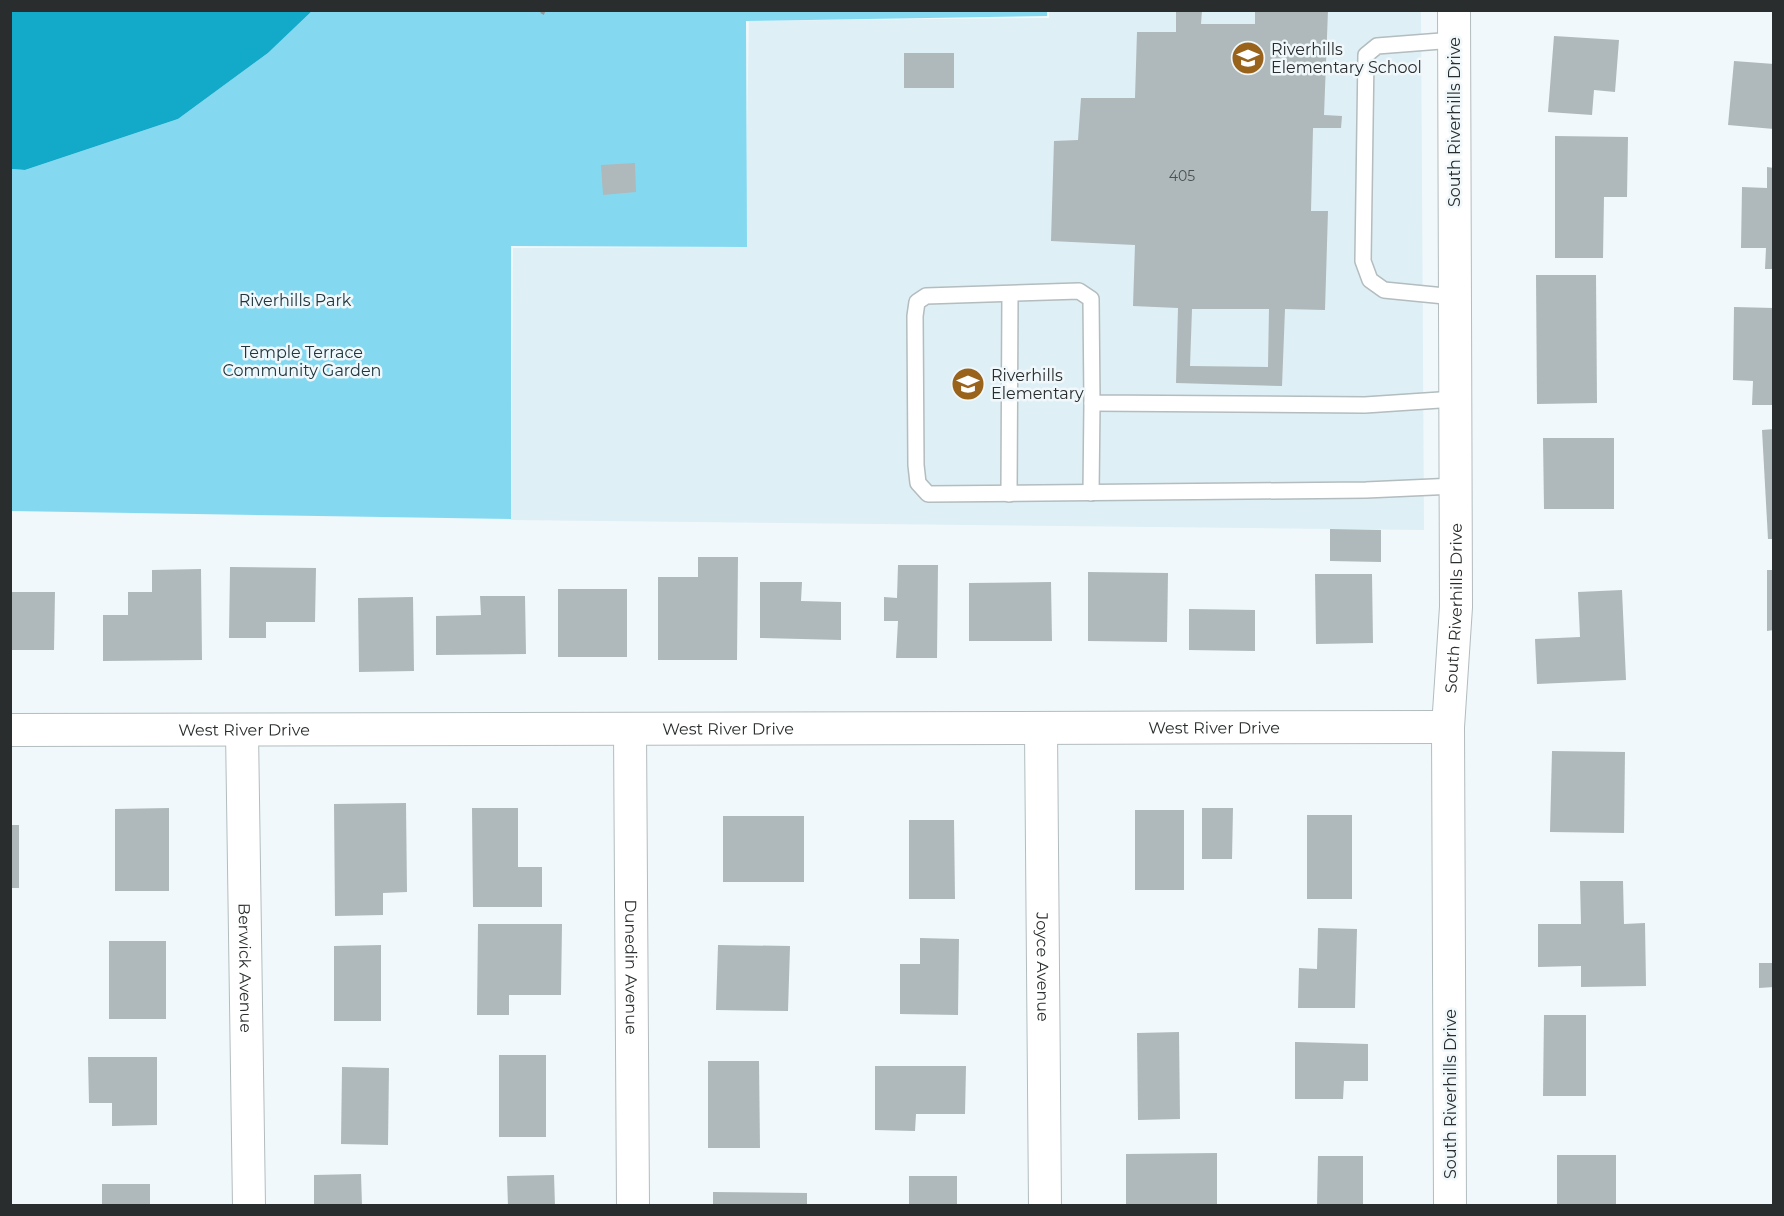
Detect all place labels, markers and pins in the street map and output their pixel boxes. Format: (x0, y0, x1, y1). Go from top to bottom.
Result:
school or university icon: Riverhills Elementary School (1230, 40, 1266, 76)
place label: Riverhills Elementary School (1271, 40, 1422, 77)
school or university icon: Riverhills Elementary (950, 366, 986, 402)
place label: Riverhills Elementary (991, 366, 1084, 403)

